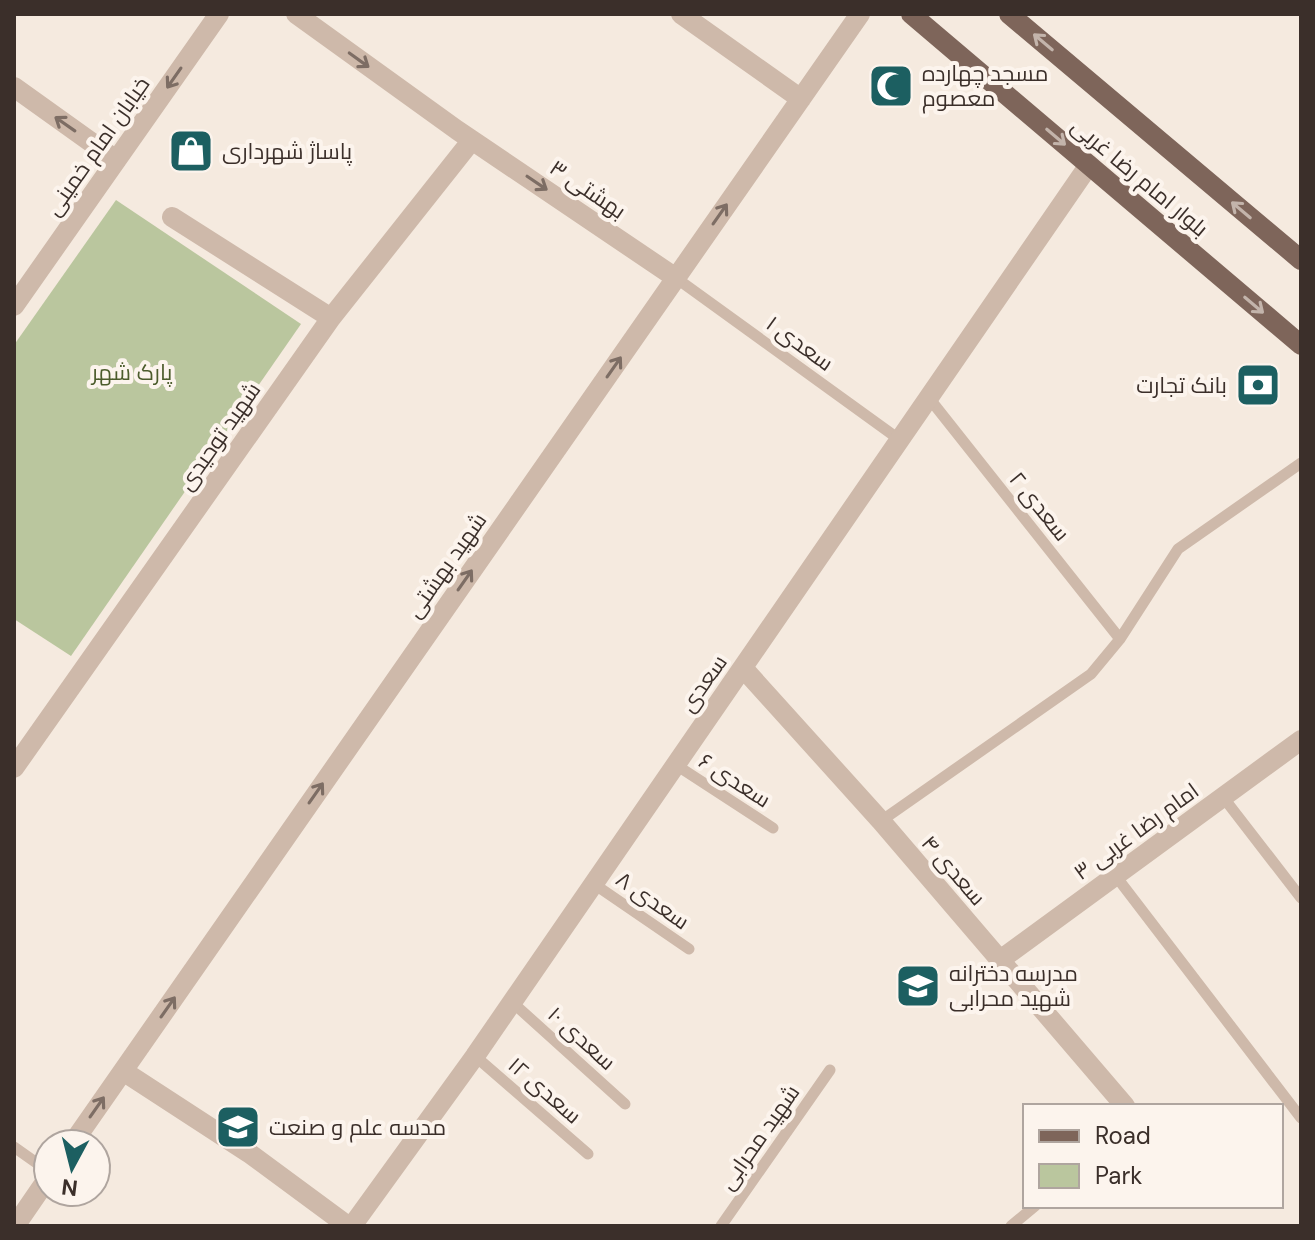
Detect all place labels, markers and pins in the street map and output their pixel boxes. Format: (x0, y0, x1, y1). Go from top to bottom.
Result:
place label: مسجد چهارده معصوم (922, 59, 1048, 114)
mosque icon: مسجد چهارده معصوم (867, 62, 915, 110)
shop icon: پاساژ شهرداری (167, 127, 215, 175)
place label: پاساژ شهرداری (222, 137, 352, 166)
bank icon: بانک تجارت (1234, 361, 1282, 409)
place label: بانک تجارت (1136, 371, 1227, 400)
place label: مدرسه دخترانه شهید محرابی (949, 959, 1078, 1013)
school or university icon: مدرسه دخترانه شهید محرابی (894, 962, 942, 1010)
school or university icon: مدسه علم و صنعت (214, 1103, 262, 1151)
place label: مدسه علم و صنعت (269, 1113, 446, 1143)

